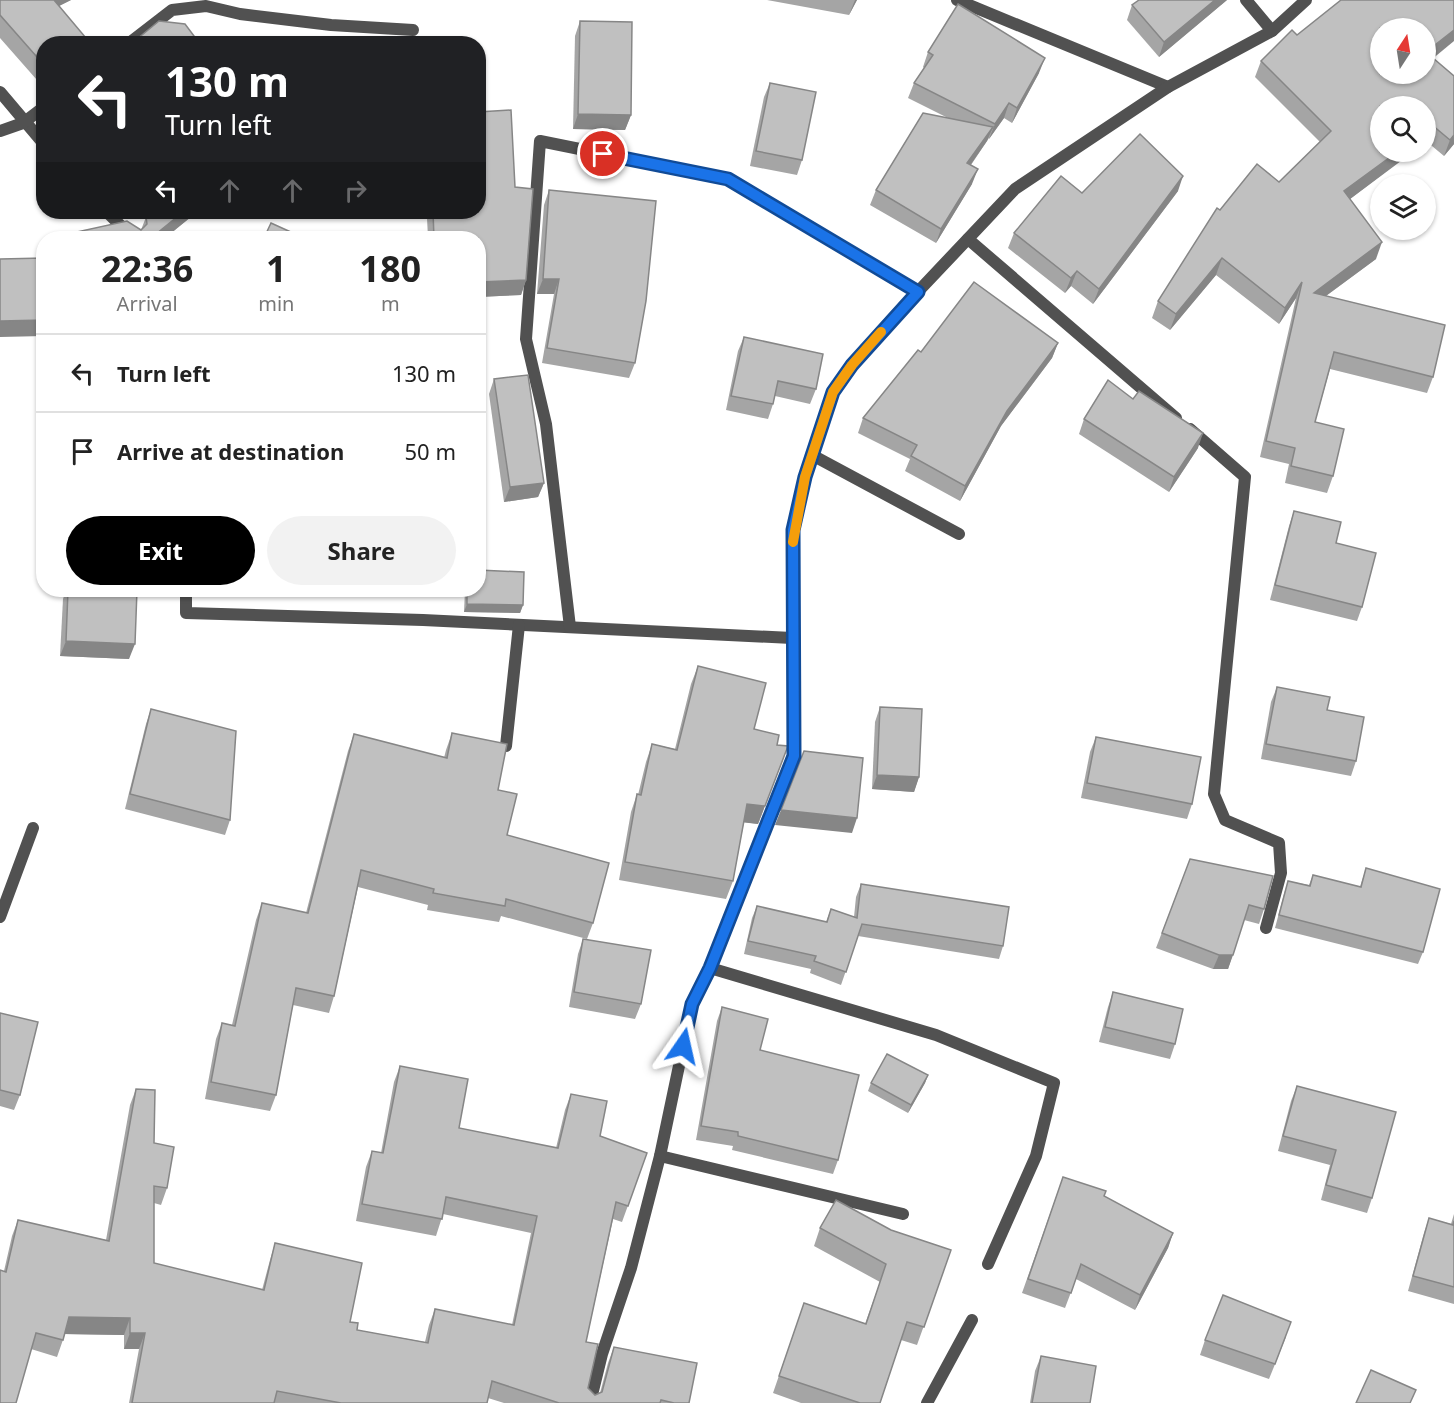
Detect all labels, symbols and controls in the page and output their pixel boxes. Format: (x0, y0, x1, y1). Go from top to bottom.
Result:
north arrow (1370, 18, 1436, 84)
map controls (1370, 18, 1436, 240)
text: 130 m (165, 52, 289, 109)
icon: left (66, 60, 144, 138)
button: search (1370, 96, 1436, 162)
text: Turn left (165, 106, 271, 143)
pin (577, 128, 628, 179)
icon: arrive (586, 137, 619, 170)
icon: left (150, 174, 183, 207)
icon: ahead (213, 174, 246, 207)
icon: ahead (276, 174, 309, 207)
icon: right (339, 174, 372, 207)
button: layers (1370, 174, 1436, 240)
text: 22:36 (101, 244, 193, 293)
text: 1 (266, 244, 287, 293)
text: 180 (359, 244, 421, 293)
text: Arrival (117, 290, 178, 317)
text: min (258, 290, 294, 317)
text: m (381, 290, 400, 317)
icon: left (66, 357, 99, 390)
text: Turn left (117, 358, 211, 388)
text: 130 m (392, 358, 456, 388)
icon: arrive (66, 435, 99, 468)
text: Arrive at destination (117, 436, 344, 466)
text: 50 m (405, 436, 456, 466)
button: Exit (66, 516, 255, 585)
button: Share (267, 516, 456, 585)
position arrow (651, 1014, 715, 1078)

